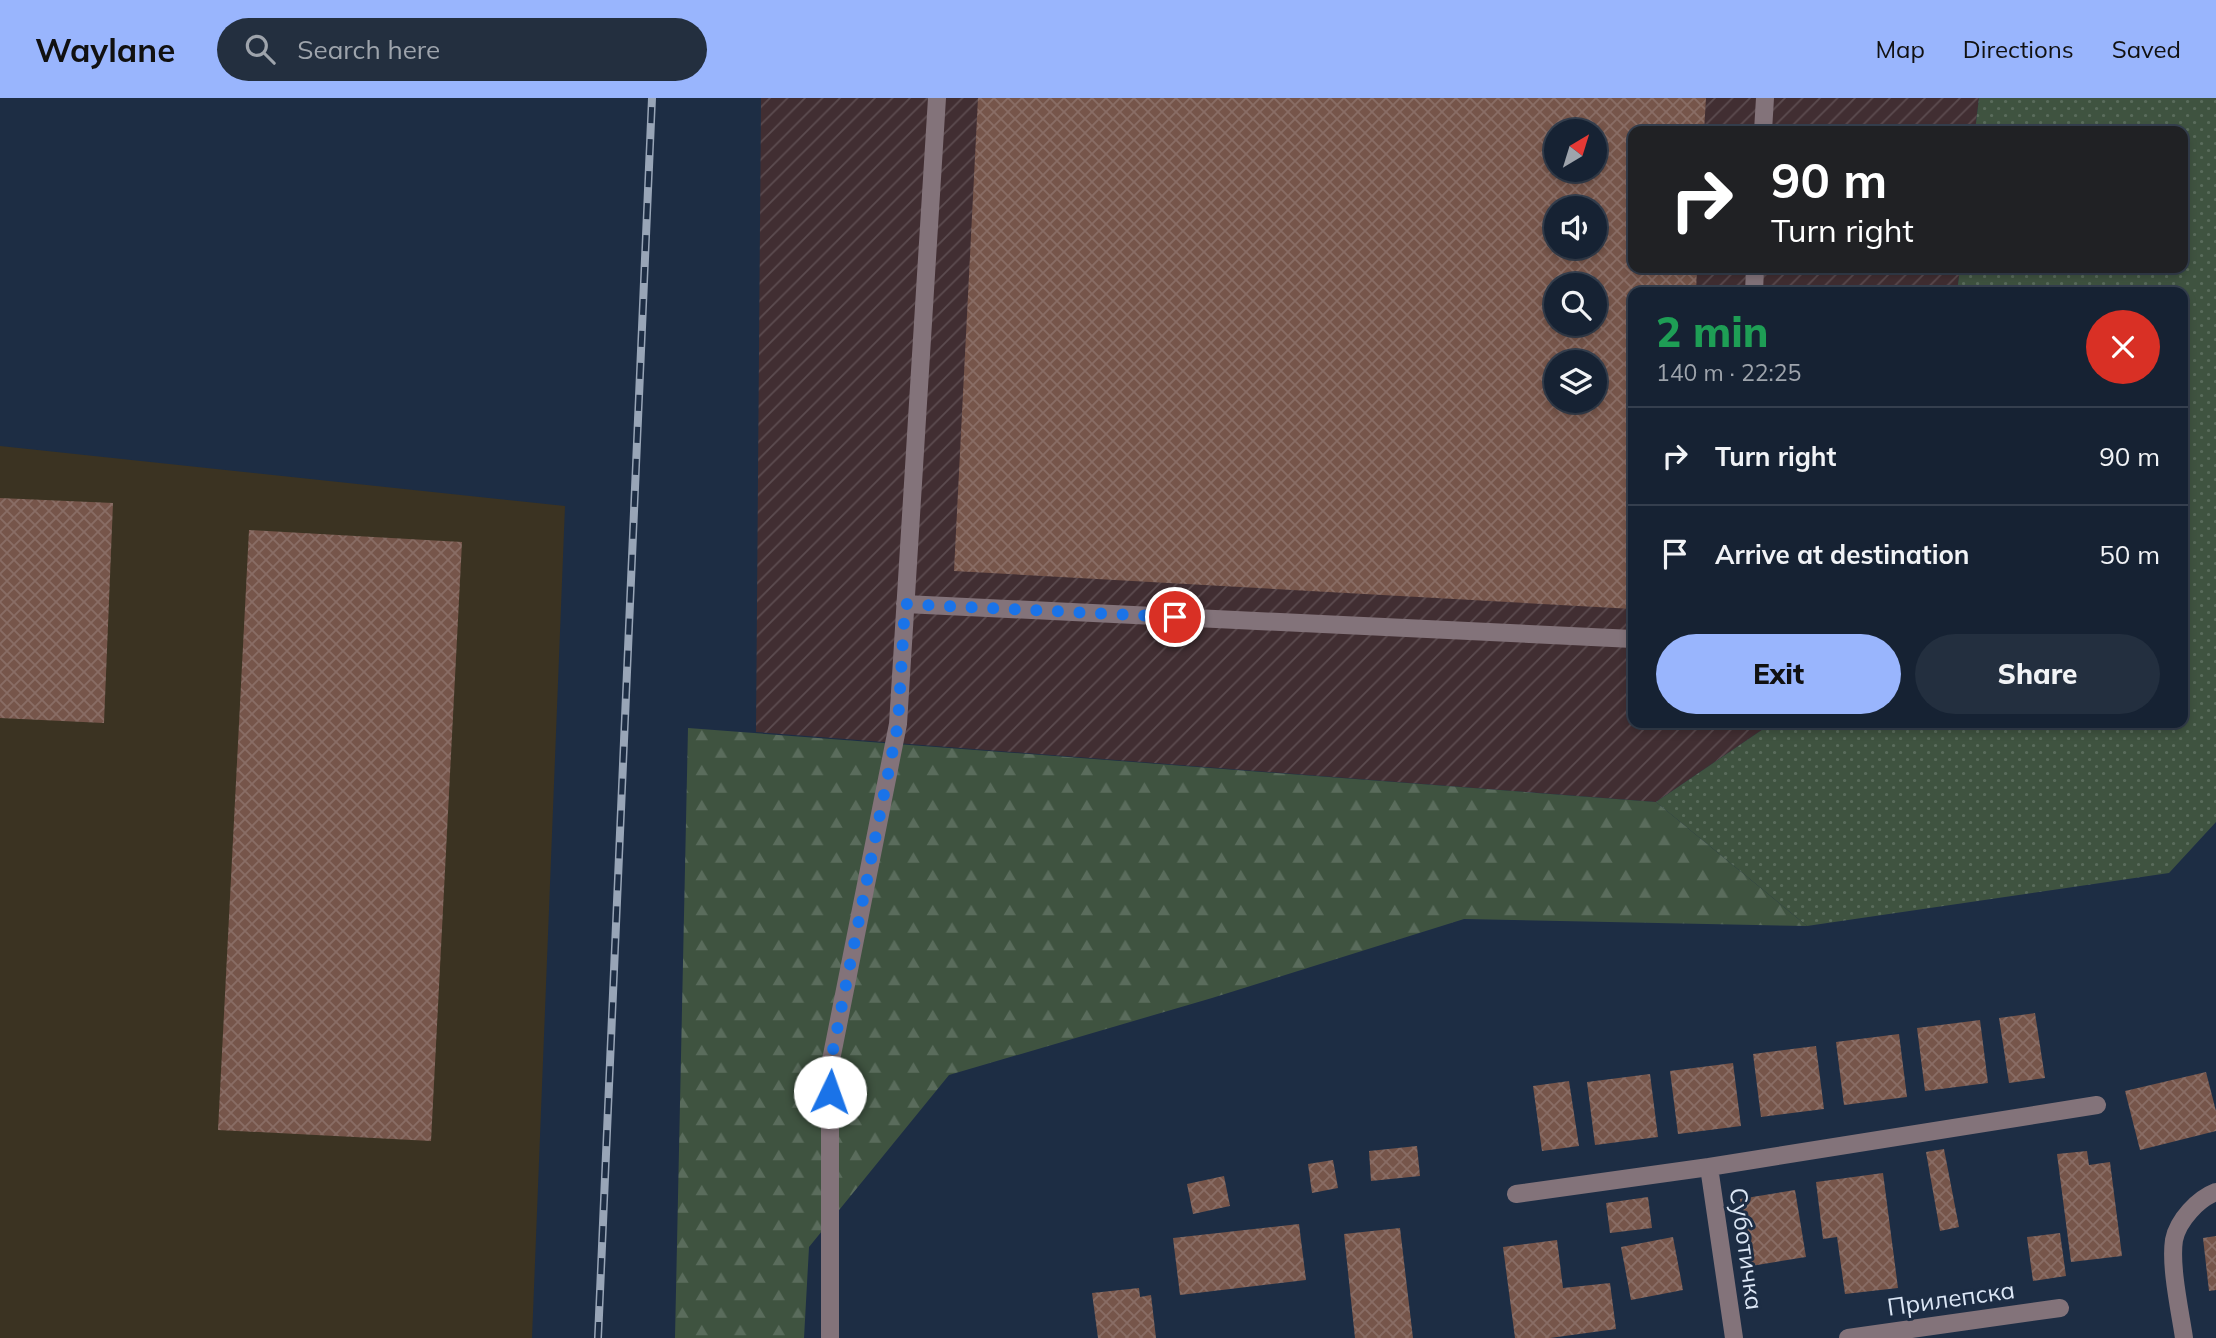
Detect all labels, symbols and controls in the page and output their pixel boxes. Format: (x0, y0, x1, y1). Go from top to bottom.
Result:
search box (217, 18, 707, 81)
text: Waylane (35, 29, 175, 70)
icon: search (241, 30, 279, 68)
text: Search here (297, 33, 440, 66)
text: Map (1875, 34, 1925, 64)
text: Directions (1963, 34, 2074, 64)
text: Saved (2112, 34, 2181, 64)
north arrow (1544, 119, 1606, 182)
map controls (1544, 119, 1607, 413)
text: 90 m (1771, 149, 1887, 210)
icon: right (1656, 154, 1747, 245)
button: sound (1544, 196, 1607, 259)
text: Turn right (1771, 210, 1914, 250)
button: search (1544, 273, 1607, 336)
text: 2 min (1656, 305, 1769, 358)
button: close (2086, 310, 2160, 384)
button: layers (1544, 350, 1607, 413)
text: 140 m · 22:25 (1656, 358, 1801, 387)
icon: right (1656, 437, 1694, 475)
text: Turn right (1715, 440, 1836, 473)
text: 90 m (2099, 440, 2160, 473)
icon: arrive (1656, 535, 1694, 573)
text: Arrive at destination (1715, 538, 1970, 571)
text: 50 m (2099, 538, 2160, 571)
pin (1145, 587, 1205, 647)
icon: arrive (1156, 598, 1194, 636)
button: Exit (1656, 634, 1901, 714)
button: Share (1915, 634, 2160, 714)
position arrow (793, 1055, 867, 1129)
street label: Суботичка (1724, 1186, 1770, 1312)
street label: Прилепска (1885, 1274, 2017, 1322)

